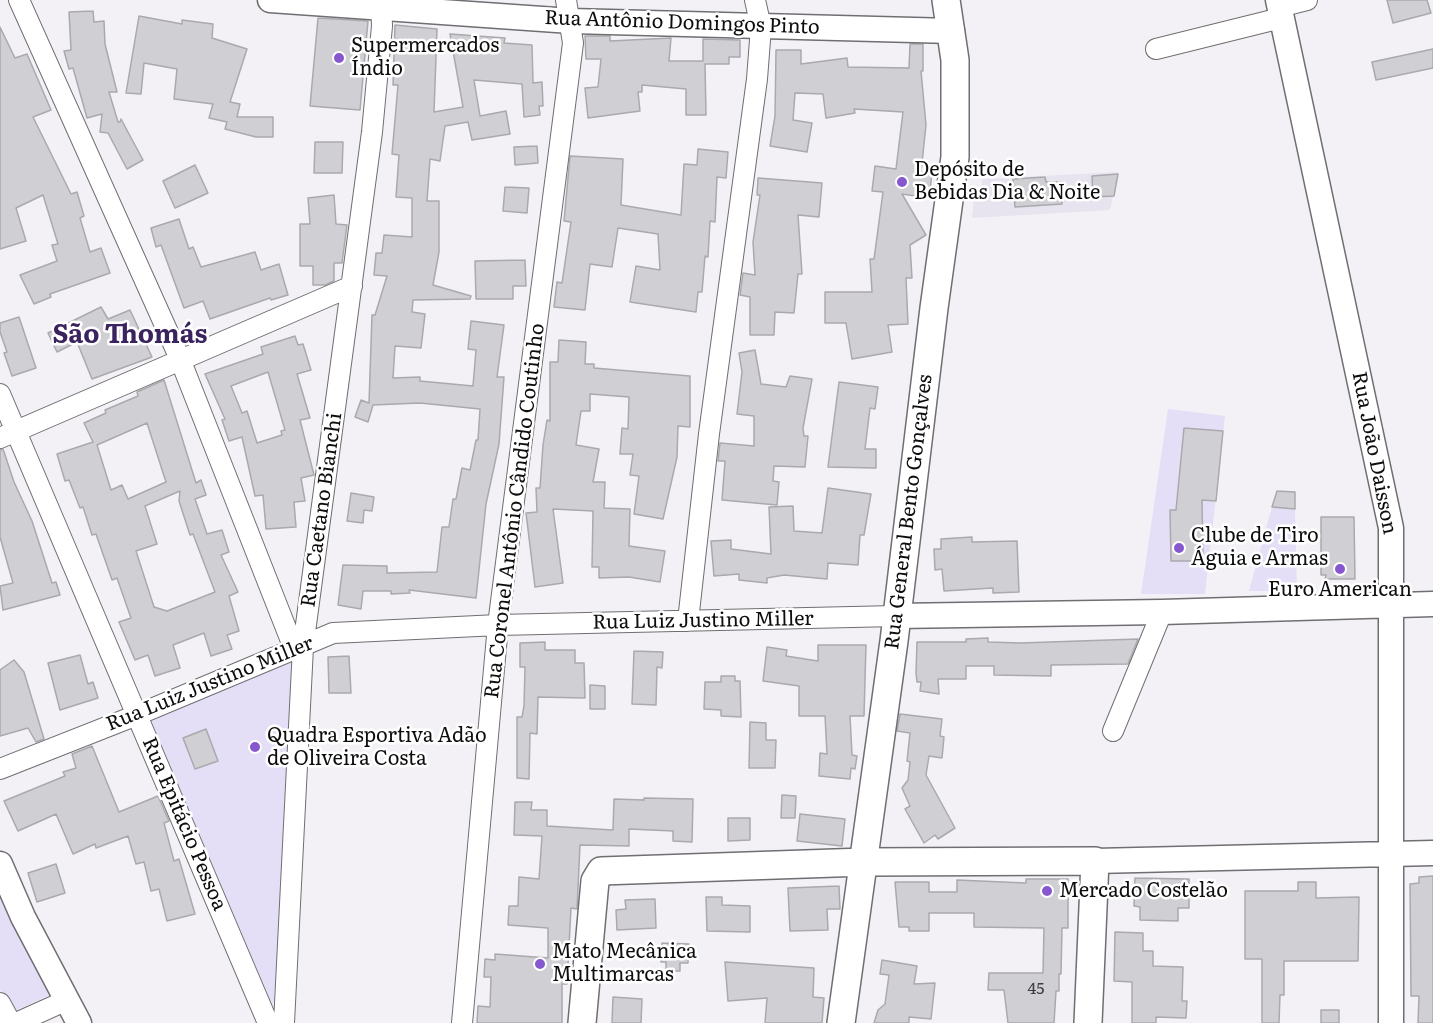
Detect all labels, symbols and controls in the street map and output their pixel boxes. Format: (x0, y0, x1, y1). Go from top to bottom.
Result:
street label: Rua Antônio Domingos Pinto (544, 6, 820, 40)
place label: Supermercados Índio (351, 34, 499, 81)
marker: Supermercados Índio (332, 51, 346, 65)
place label: Depósito de Bebidas Dia & Noite (914, 158, 1100, 205)
marker: Depósito de Bebidas Dia & Noite (895, 175, 909, 189)
district label: São Thomás (52, 319, 208, 351)
street label: Rua Coronel Antônio Cândido Coutinho (480, 322, 550, 700)
street label: Rua João Daisson (1346, 370, 1402, 536)
street label: Rua General Bento Gonçalves (880, 373, 938, 651)
street label: Rua Caetano Bianchi (296, 411, 348, 609)
place label: Clube de Tiro Águia e Armas (1191, 524, 1328, 571)
marker: Clube de Tiro Águia e Armas (1172, 541, 1186, 555)
marker: Euro American (1333, 562, 1347, 576)
place label: Euro American (1268, 578, 1412, 602)
street label: Rua Luiz Justino Miller (592, 607, 814, 635)
street label: Rua Luiz Justino Miller (103, 631, 317, 737)
place label: Quadra Esportiva Adão de Oliveira Costa (267, 724, 487, 771)
street label: Rua Epitácio Pessoa (137, 734, 231, 914)
marker: Quadra Esportiva Adão de Oliveira Costa (248, 740, 262, 754)
place label: Mercado Costelão (1059, 879, 1228, 903)
marker: Mercado Costelão (1040, 884, 1054, 898)
place label: Mato Mecânica Multimarcas (552, 940, 697, 987)
marker: Mato Mecânica Multimarcas (533, 957, 547, 971)
house number: 45 (1028, 979, 1044, 999)

